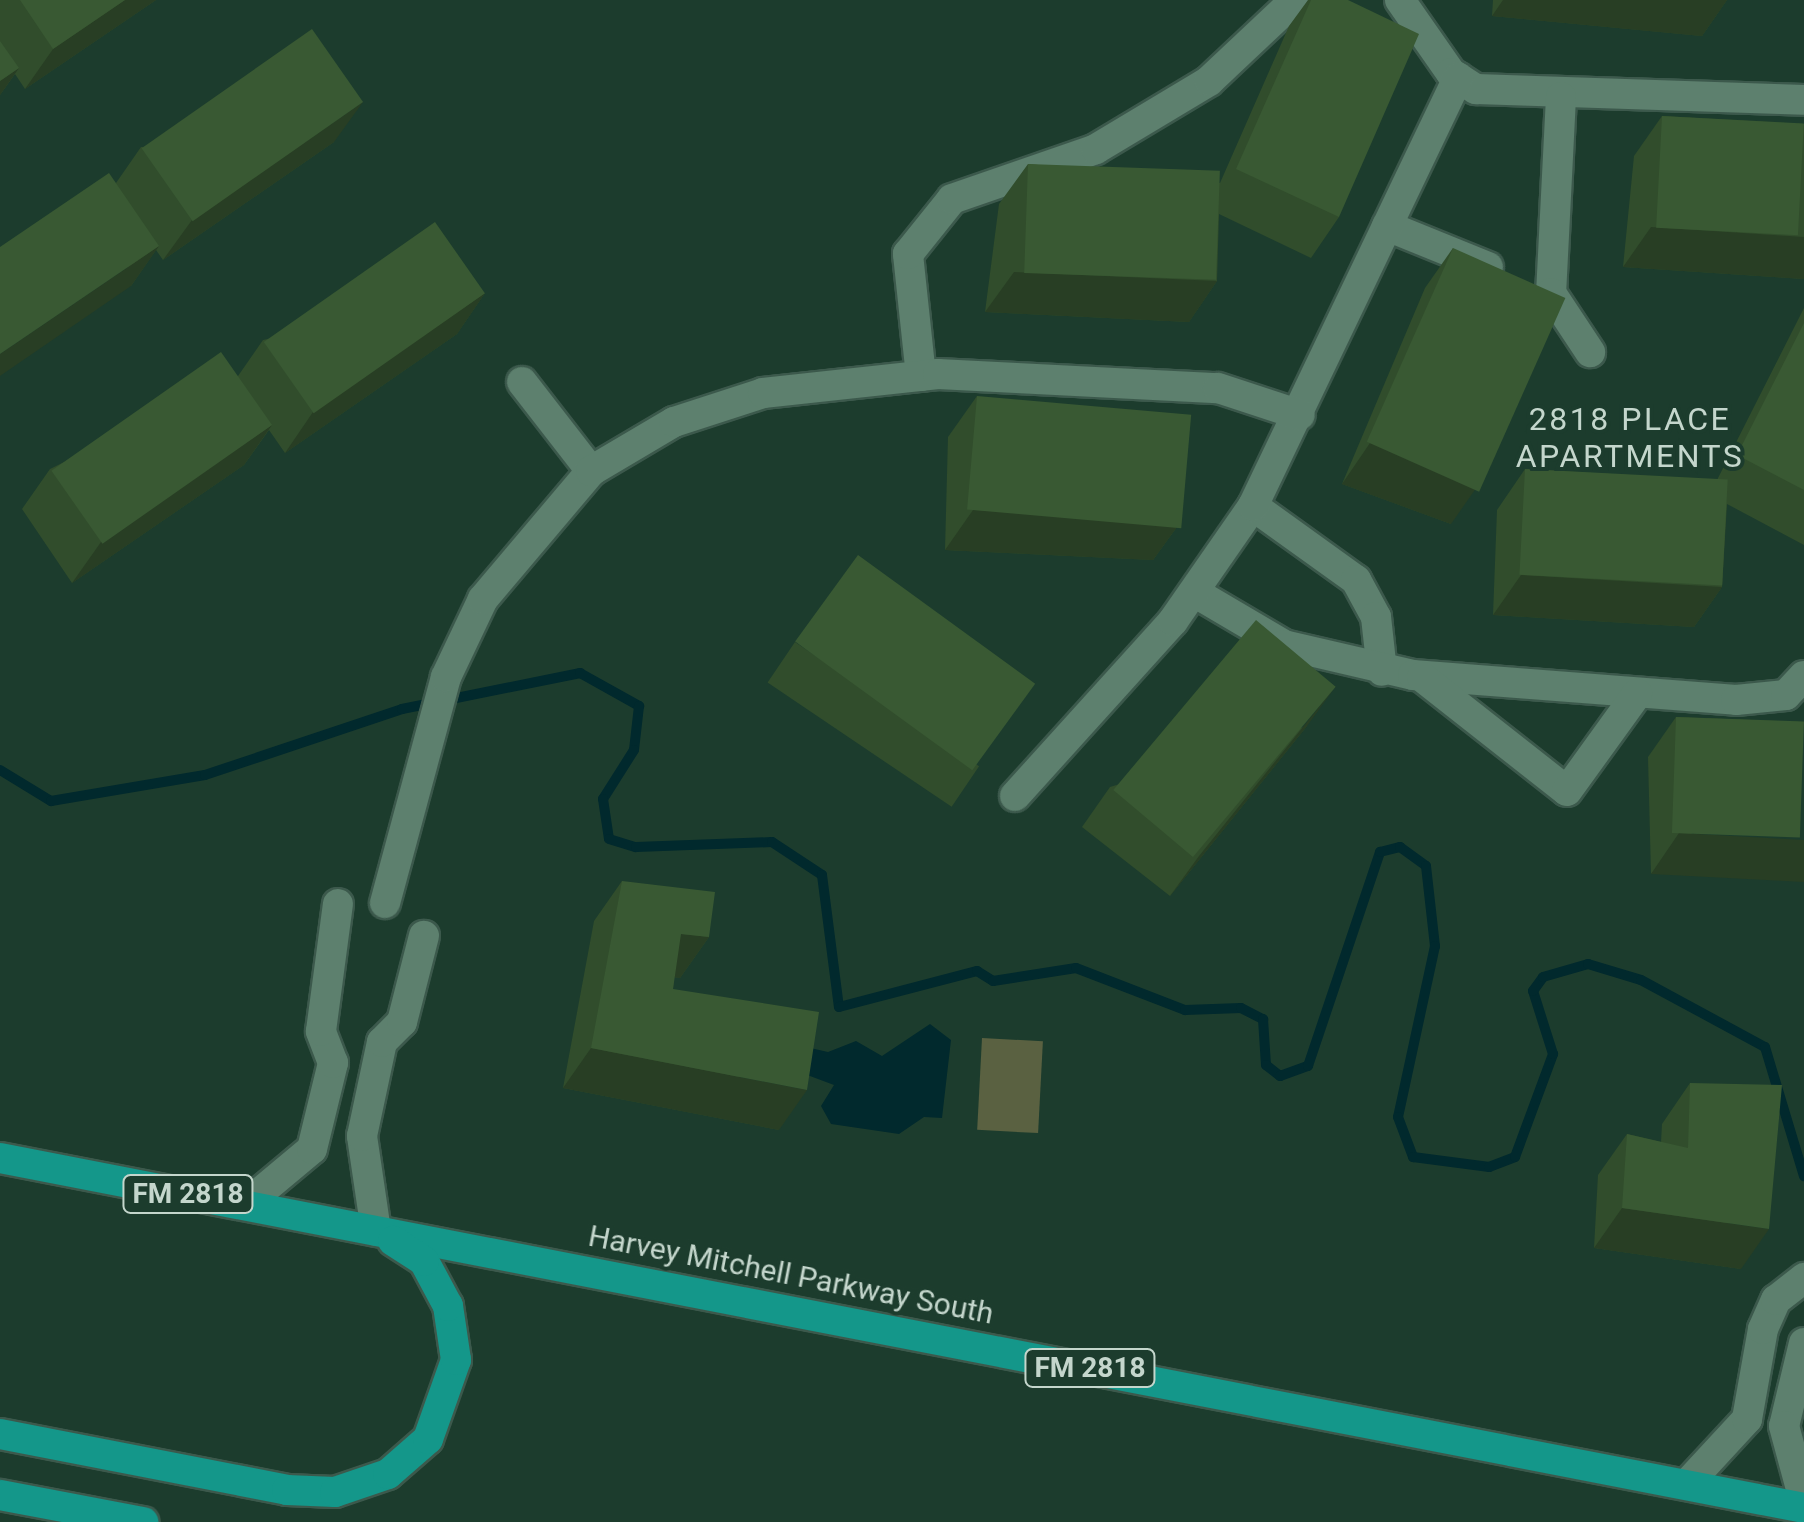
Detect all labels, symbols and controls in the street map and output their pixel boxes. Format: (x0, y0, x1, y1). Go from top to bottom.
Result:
district label: 2818 PLACE APARTMENTS (1516, 401, 1744, 476)
road number: FM 2818 (120, 1171, 256, 1217)
street label: Harvey Mitchell Parkway South (585, 1218, 997, 1332)
road number: FM 2818 (1022, 1345, 1158, 1391)

